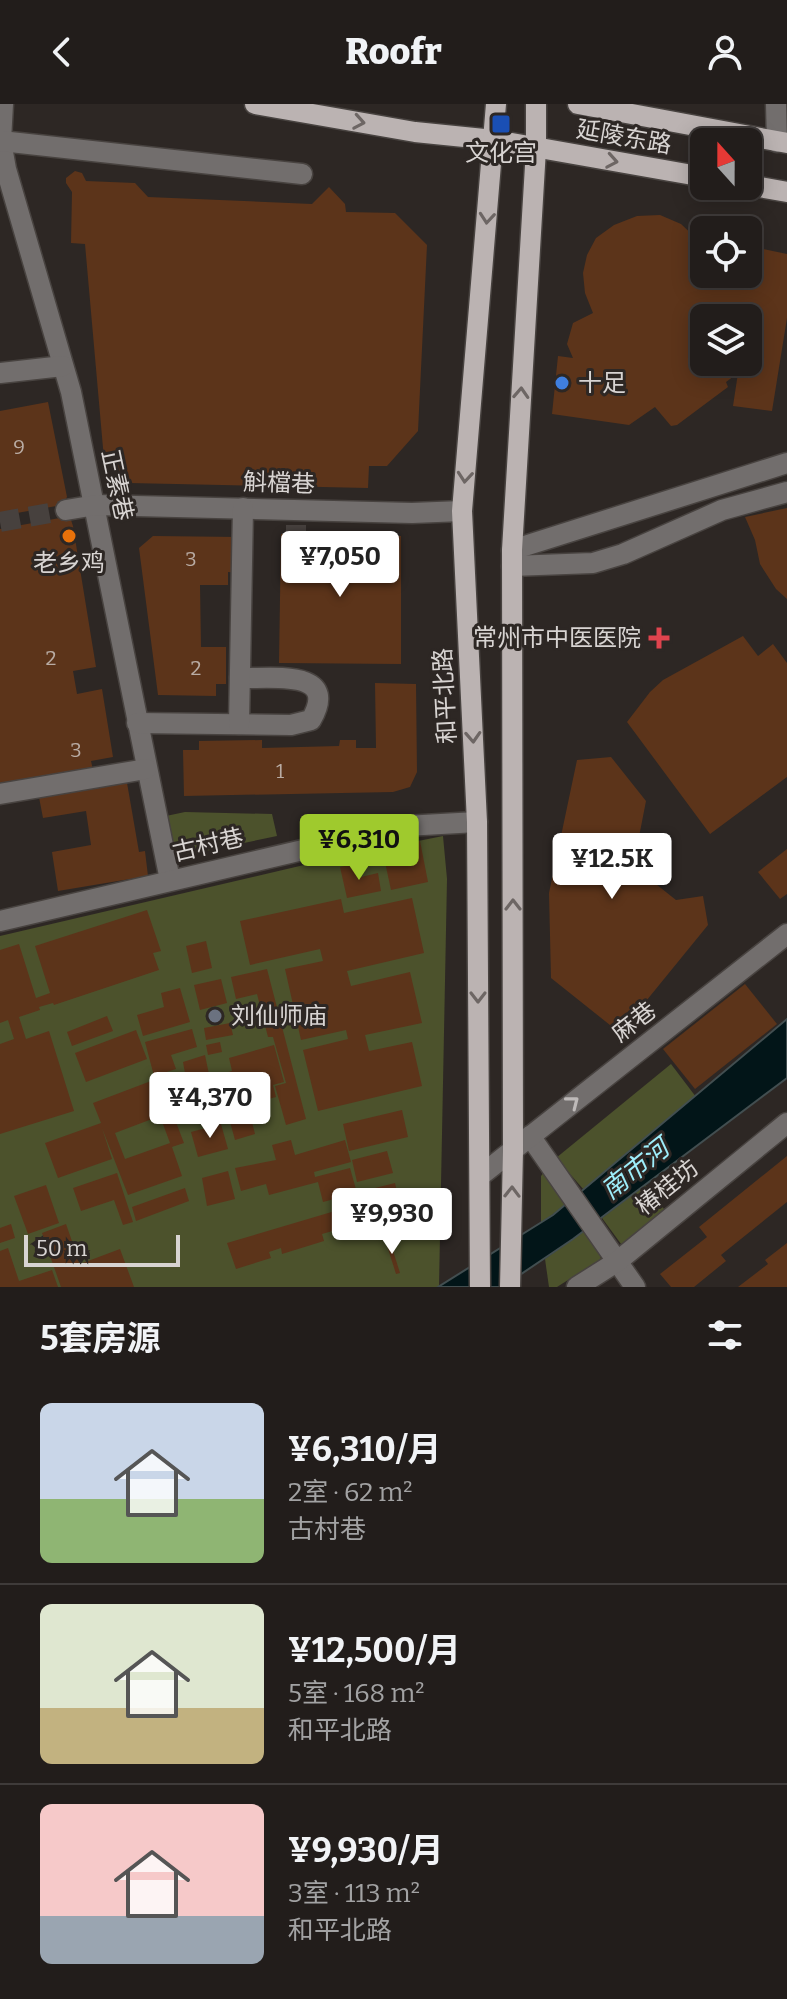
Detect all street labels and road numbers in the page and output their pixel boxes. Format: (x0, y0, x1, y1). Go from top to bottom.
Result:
street label: 延陵东路 (574, 115, 674, 159)
street label: 正素巷 (96, 447, 138, 523)
street label: 斛檔巷 (243, 468, 315, 498)
street label: 和平北路 (429, 647, 461, 745)
street label: 古村巷 (170, 823, 246, 867)
street label: 麻巷 (606, 996, 662, 1048)
street label: 椿桂坊 (630, 1153, 704, 1221)

